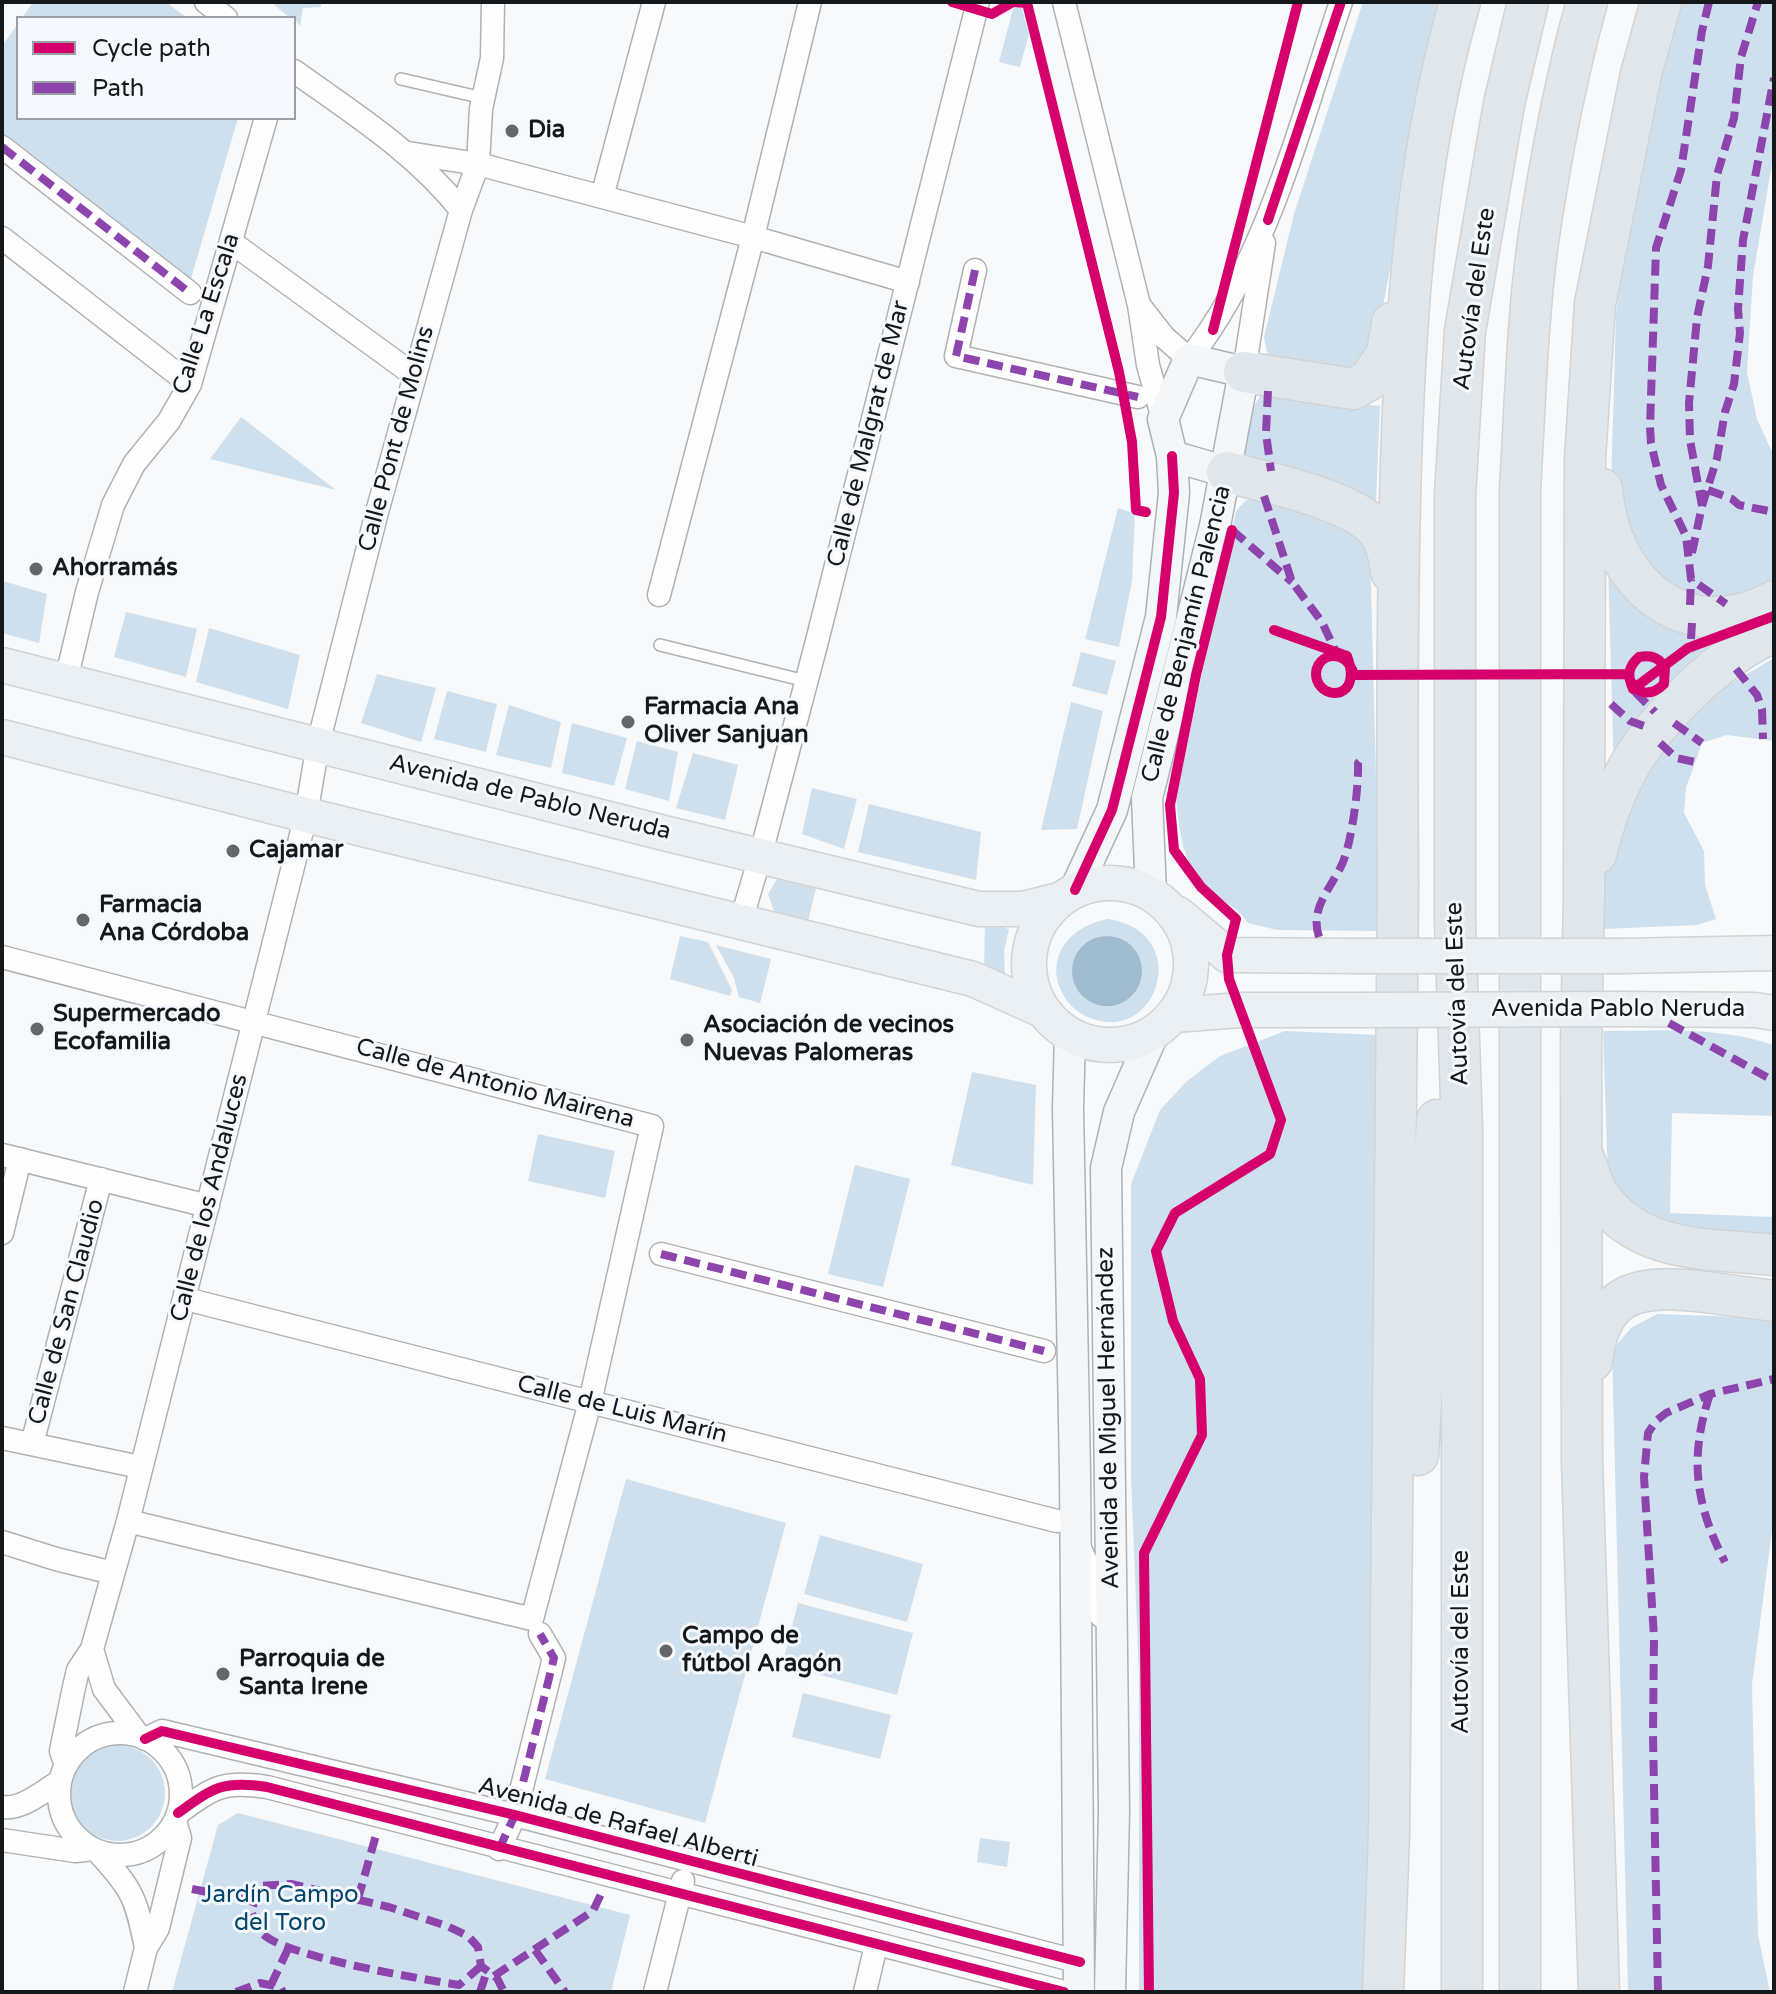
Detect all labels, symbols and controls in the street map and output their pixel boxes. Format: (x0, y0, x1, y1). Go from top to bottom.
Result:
legend (16, 16, 296, 120)
text: Cycle path (92, 34, 211, 63)
text: Path (92, 74, 145, 103)
place label: Dia (528, 117, 565, 145)
marker: Dia (503, 122, 521, 140)
street label: Autovía del Este (1448, 206, 1502, 392)
street label: Calle La Escala (167, 230, 247, 398)
street label: Calle de Malgrat de Mar (822, 298, 916, 570)
street label: Calle Pont de Molins (353, 323, 441, 555)
street label: Calle de Benjamín Palencia (1136, 482, 1238, 786)
place label: Ahorramás (52, 555, 178, 583)
marker: Ahorramás (27, 560, 45, 578)
place label: Farmacia Ana Oliver Sanjuan (644, 694, 808, 750)
marker: Farmacia Ana Oliver Sanjuan (619, 713, 637, 731)
street label: Avenida de Pablo Neruda (386, 749, 674, 847)
place label: Cajamar (249, 837, 343, 865)
marker: Cajamar (224, 842, 242, 860)
place label: Farmacia Ana Córdoba (99, 892, 249, 948)
street label: Autovía del Este (1440, 901, 1476, 1087)
marker: Farmacia Ana Córdoba (74, 911, 92, 929)
street label: Avenida Pablo Neruda (1491, 996, 1745, 1024)
place label: Supermercado Ecofamilia (53, 1001, 221, 1057)
place label: Asociación de vecinos Nuevas Palomeras (703, 1012, 954, 1068)
marker: Supermercado Ecofamilia (28, 1020, 46, 1038)
marker: Asociación de vecinos Nuevas Palomeras (678, 1031, 696, 1049)
street label: Calle de Antonio Mairena (353, 1033, 637, 1135)
street label: Calle de los Andaluces (165, 1071, 255, 1325)
street label: Calle de San Claudio (23, 1196, 111, 1428)
street label: Avenida de Miguel Hernández (1092, 1247, 1126, 1589)
street label: Calle de Luis Marín (514, 1370, 730, 1450)
street label: Autovía del Este (1448, 1550, 1476, 1734)
place label: Campo de fútbol Aragón (682, 1623, 842, 1679)
marker: Campo de fútbol Aragón (657, 1642, 675, 1660)
place label: Parroquia de Santa Irene (239, 1646, 385, 1702)
marker: Parroquia de Santa Irene (214, 1665, 232, 1683)
street label: Avenida de Rafael Alberti (475, 1772, 761, 1874)
park label: Jardín Campo del Toro (201, 1882, 359, 1938)

